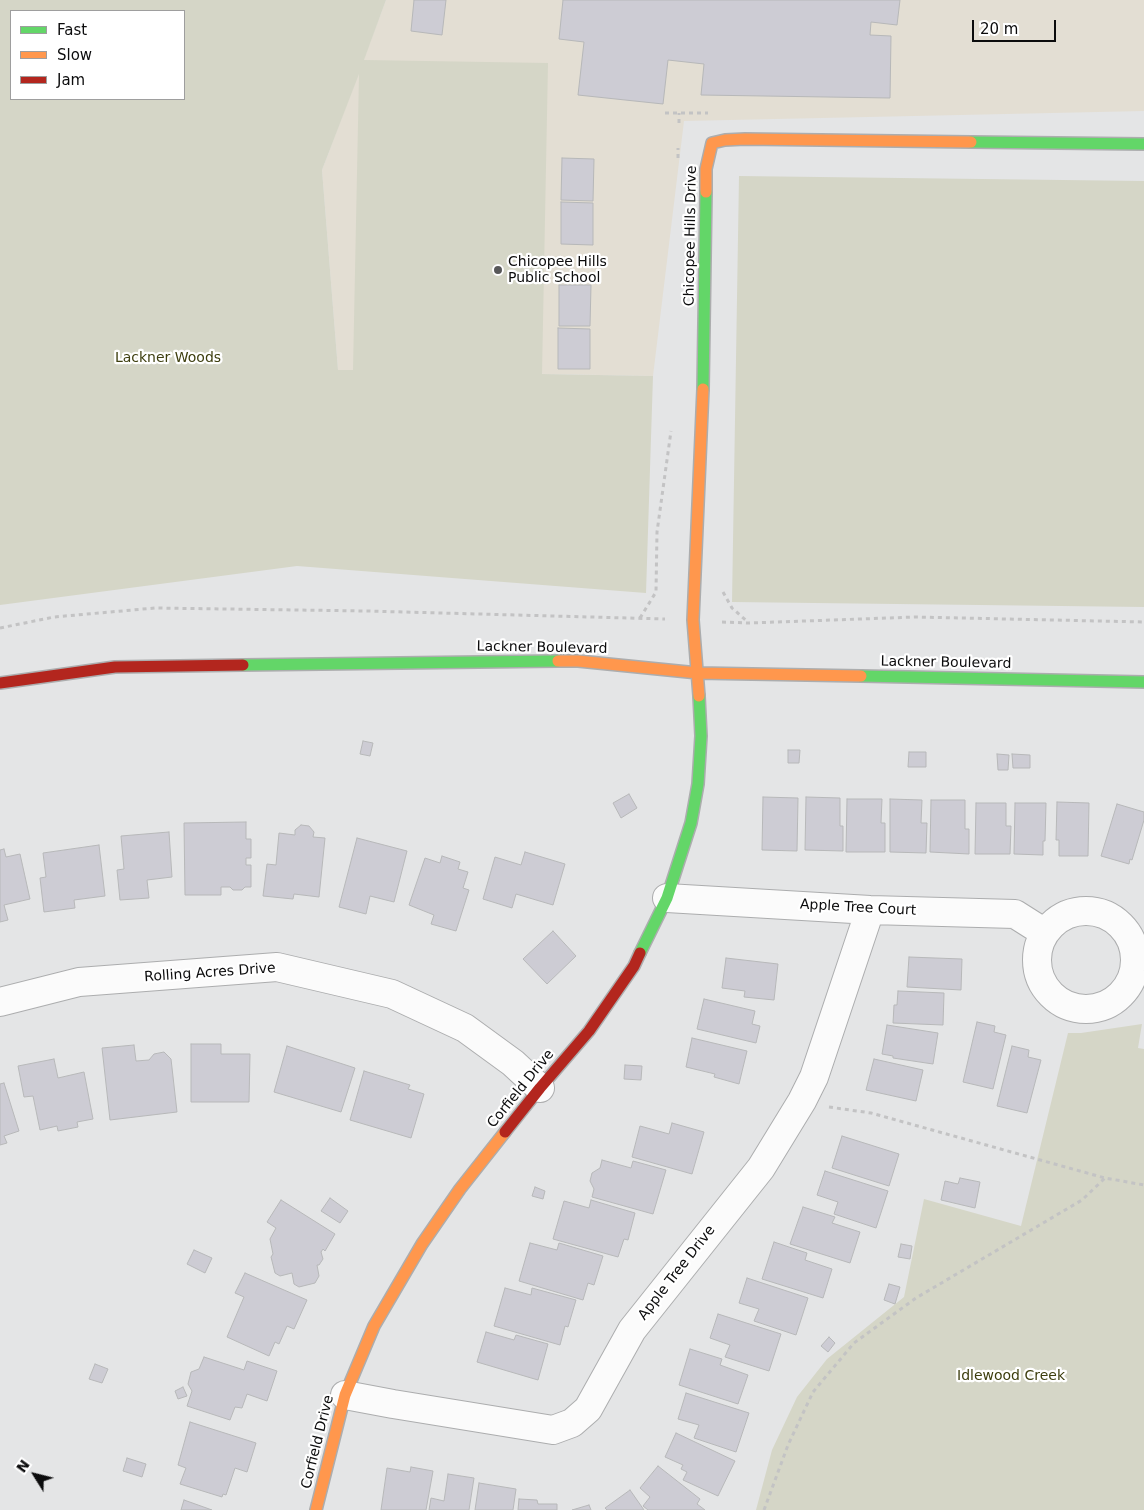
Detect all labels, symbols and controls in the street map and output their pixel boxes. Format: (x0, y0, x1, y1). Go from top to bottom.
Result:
legend (10, 10, 185, 100)
scale bar (974, 10, 1058, 42)
text: 20 m (980, 20, 1018, 38)
text: Fast (57, 21, 87, 39)
text: Slow (57, 46, 92, 64)
text: Jam (57, 71, 85, 89)
street label: Chicopee Hills Drive (681, 166, 701, 306)
place label: Chicopee Hills Public School (508, 254, 607, 286)
marker: Chicopee Hills Public School (492, 264, 504, 276)
park label: Lackner Woods (115, 350, 221, 366)
street label: Lackner Boulevard (477, 638, 607, 658)
street label: Lackner Boulevard (881, 653, 1011, 673)
street label: Apple Tree Court (799, 897, 917, 919)
street label: Rolling Acres Drive (144, 960, 276, 986)
street label: Corfield Drive (484, 1046, 558, 1132)
street label: Apple Tree Drive (635, 1222, 719, 1324)
park label: Idlewood Creek (957, 1368, 1065, 1384)
street label: Corfield Drive (298, 1393, 338, 1491)
north arrow (10, 1450, 60, 1500)
text: N (13, 1457, 33, 1476)

